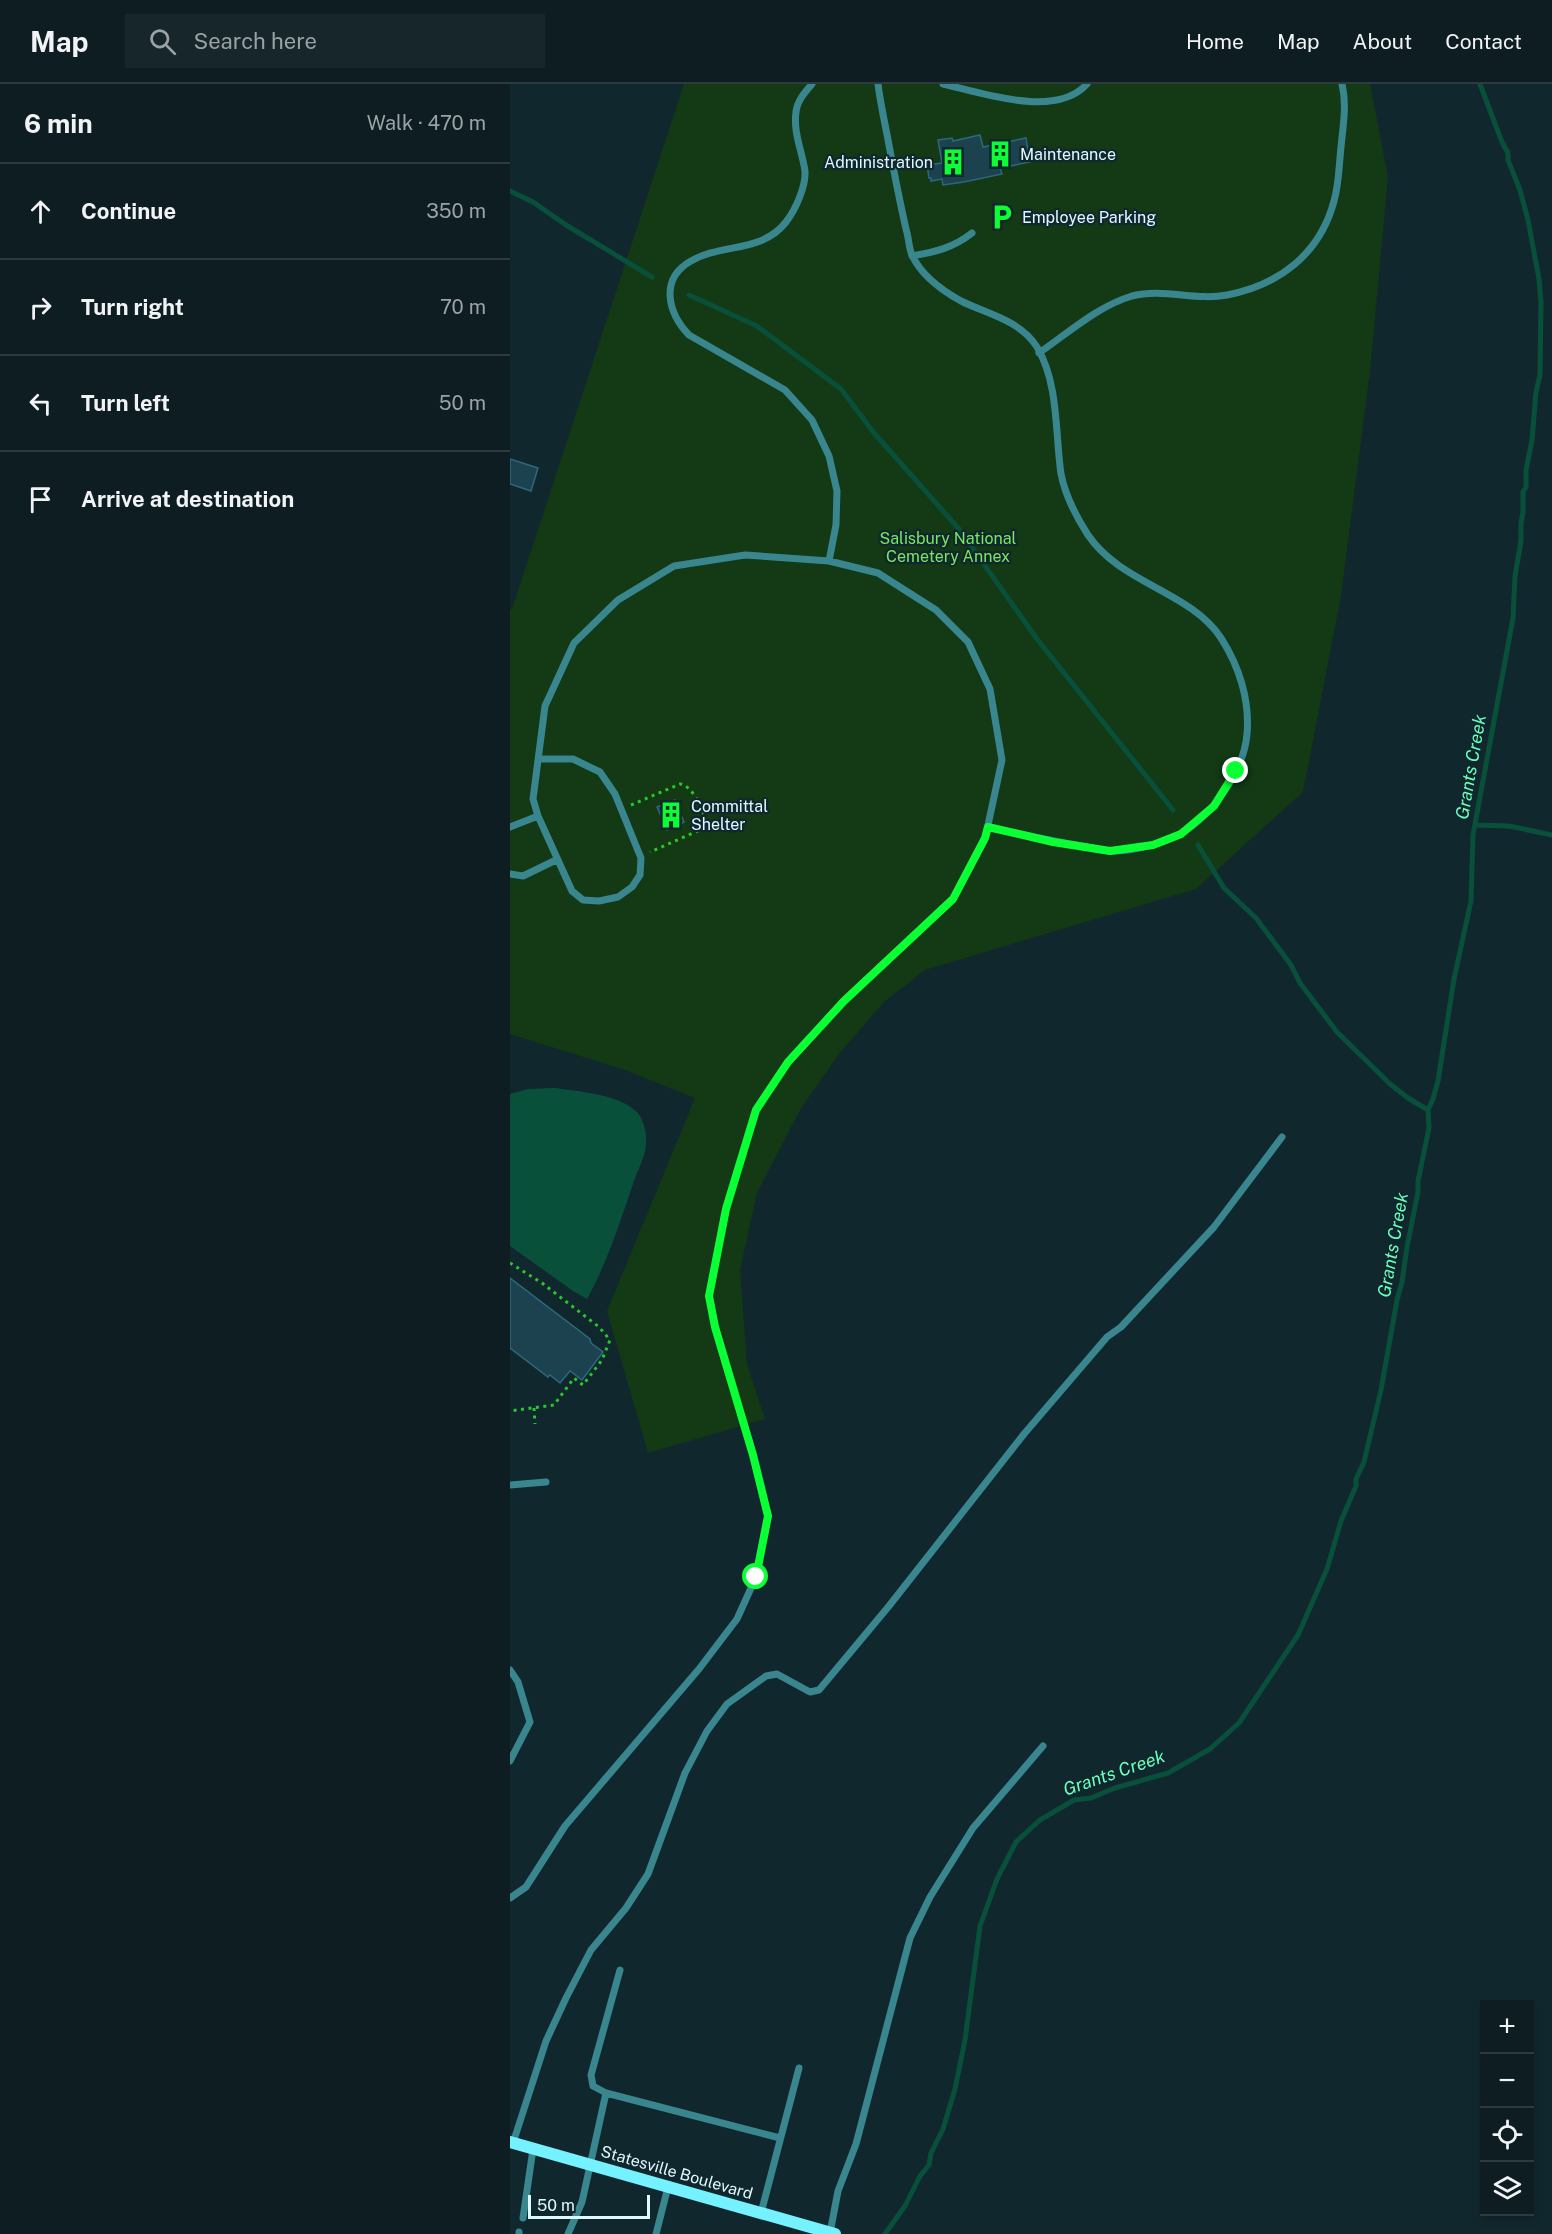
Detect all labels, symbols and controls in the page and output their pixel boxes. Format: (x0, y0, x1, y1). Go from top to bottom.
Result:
search box (125, 14, 545, 68)
text: Map (30, 25, 89, 58)
icon: search (146, 25, 179, 58)
text: Search here (194, 28, 317, 54)
text: Home (1186, 29, 1244, 54)
text: Map (1277, 29, 1320, 54)
text: About (1353, 29, 1412, 54)
text: Contact (1445, 29, 1522, 54)
text: 6 min (24, 108, 93, 139)
text: Walk · 470 m (367, 111, 486, 135)
building icon: Maintenance (985, 139, 1015, 169)
place label: Maintenance (1020, 145, 1116, 164)
building icon: Administration (938, 147, 968, 177)
place label: Administration (824, 153, 933, 172)
icon: ahead (24, 195, 57, 228)
text: Continue (81, 198, 176, 224)
text: 350 m (426, 199, 486, 223)
parking icon: Employee Parking (987, 202, 1017, 232)
place label: Employee Parking (1022, 208, 1156, 227)
icon: right (24, 291, 57, 324)
text: Turn right (81, 294, 184, 320)
text: 70 m (440, 295, 486, 319)
icon: left (24, 387, 57, 420)
text: Turn left (81, 390, 170, 416)
text: 50 m (439, 391, 486, 415)
icon: arrive (24, 483, 57, 516)
text: Arrive at destination (81, 486, 294, 512)
park label: Salisbury National Cemetery Annex (880, 529, 1017, 566)
water label: Grants Creek (1451, 713, 1490, 821)
route end (1222, 757, 1248, 783)
place label: Committal Shelter (691, 797, 768, 834)
building icon: Committal Shelter (656, 800, 686, 830)
water label: Grants Creek (1373, 1191, 1412, 1299)
route start (742, 1563, 768, 1589)
water label: Grants Creek (1060, 1745, 1168, 1800)
map controls (1480, 2000, 1534, 2216)
button: + (1480, 2000, 1534, 2054)
button: − (1480, 2054, 1534, 2108)
button: locate (1480, 2108, 1534, 2162)
street label: Statesville Boulevard (599, 2142, 755, 2203)
button: layers (1480, 2162, 1534, 2216)
scale bar (528, 2192, 650, 2220)
text: 50 m (537, 2196, 575, 2215)

